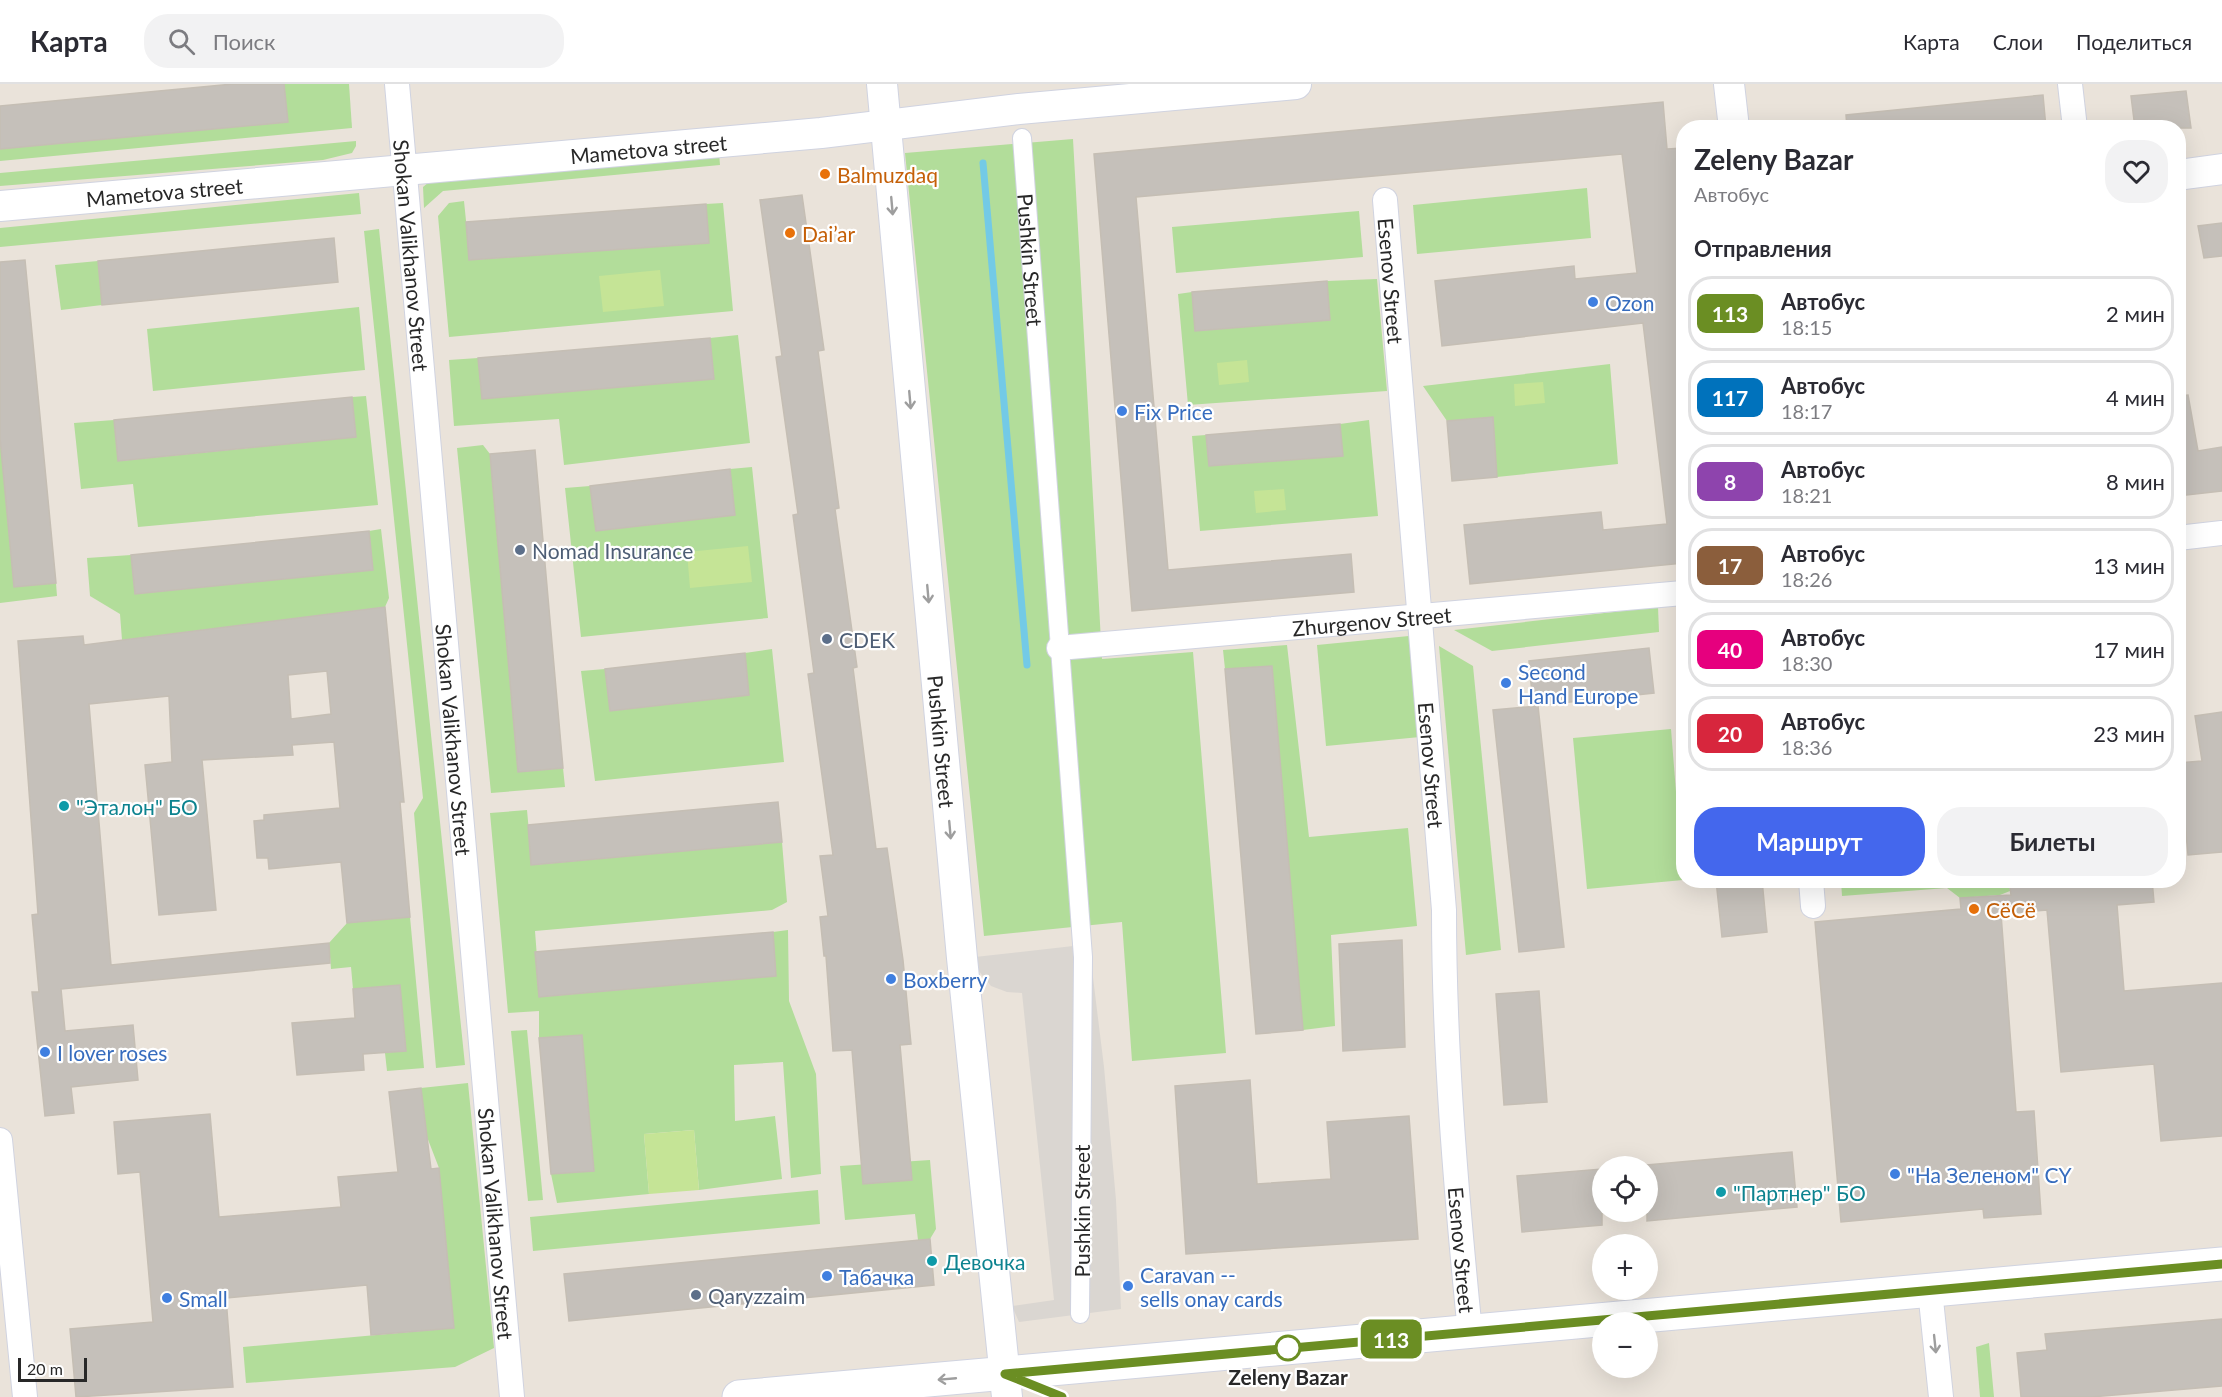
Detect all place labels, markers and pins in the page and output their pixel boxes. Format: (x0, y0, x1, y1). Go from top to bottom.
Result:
place label: Balmuzdaq (837, 162, 938, 187)
marker: Balmuzdaq (818, 167, 832, 181)
place label: Dai’ar (802, 221, 856, 246)
marker: Dai’ar (783, 226, 797, 240)
place label: Ozon (1605, 290, 1655, 315)
marker: Ozon (1586, 295, 1600, 309)
place label: Fix Price (1134, 399, 1213, 424)
marker: Fix Price (1115, 404, 1129, 418)
place label: Nomad Insurance (532, 538, 693, 563)
marker: Nomad Insurance (513, 543, 527, 557)
place label: CDEK (839, 627, 895, 652)
marker: CDEK (820, 632, 834, 646)
place label: Second Hand Europe (1518, 659, 1638, 708)
marker: Second Hand Europe (1499, 676, 1513, 690)
place label: "Эталон" БО (76, 794, 198, 819)
marker: "Эталон" БО (57, 799, 71, 813)
place label: СёСё (1986, 897, 2036, 922)
marker: СёСё (1967, 902, 1981, 916)
place label: Boxberry (903, 967, 987, 992)
marker: Boxberry (884, 972, 898, 986)
place label: I lover roses (57, 1040, 167, 1065)
marker: I lover roses (38, 1045, 52, 1059)
place label: "На Зеленом" СҮ (1907, 1162, 2072, 1187)
marker: "На Зеленом" СҮ (1888, 1167, 1902, 1181)
place label: "Партнер" БО (1733, 1180, 1866, 1205)
marker: "Партнер" БО (1714, 1185, 1728, 1199)
place label: Девочка (944, 1249, 1025, 1274)
marker: Девочка (925, 1254, 939, 1268)
place label: Caravan -- sells onay cards (1140, 1262, 1283, 1311)
place label: Табачка (839, 1264, 914, 1289)
marker: Табачка (820, 1269, 834, 1283)
marker: Caravan -- sells onay cards (1121, 1279, 1135, 1293)
place label: Qaryzzaim (708, 1283, 805, 1308)
place label: Small (179, 1286, 228, 1311)
marker: Qaryzzaim (689, 1288, 703, 1302)
marker: Small (160, 1291, 174, 1305)
marker: Zeleny Bazar (1275, 1335, 1301, 1361)
place label: Zeleny Bazar (1228, 1364, 1348, 1389)

